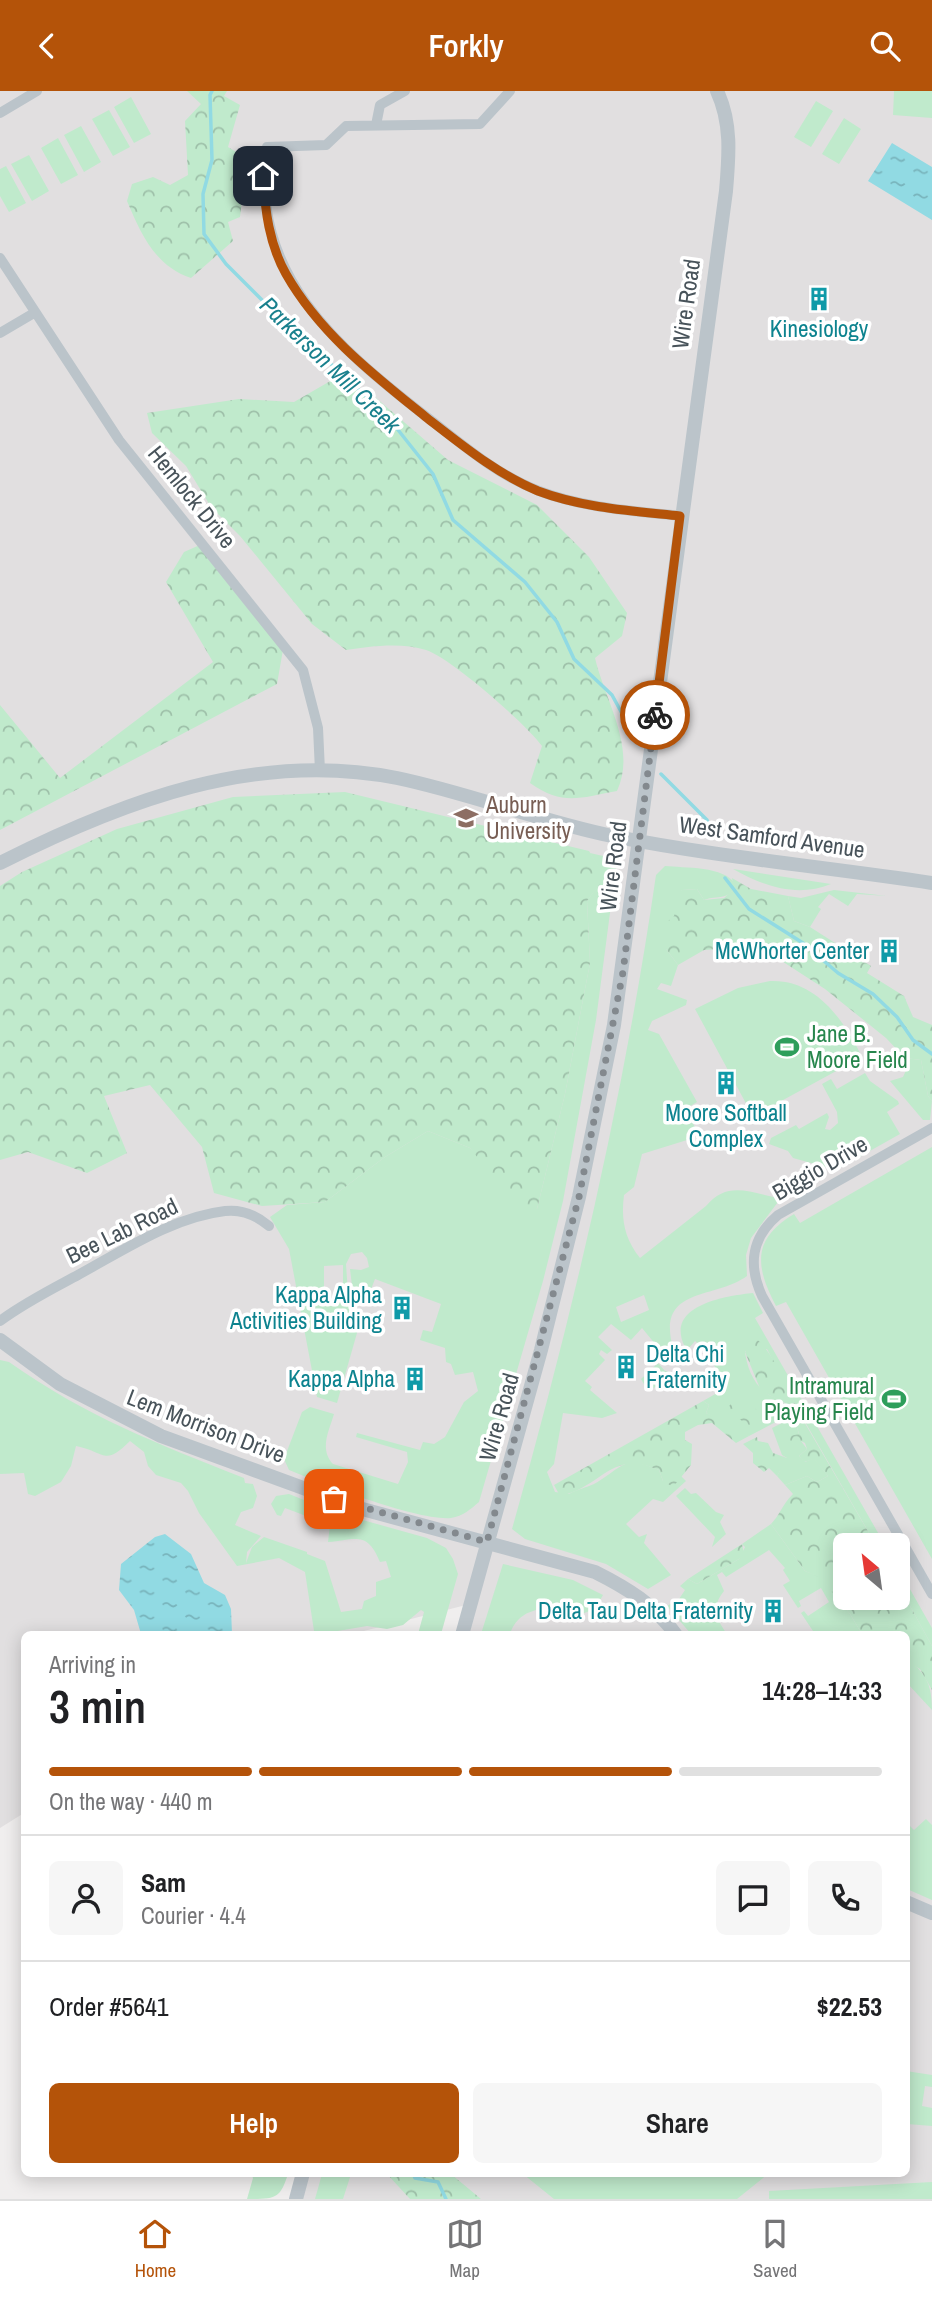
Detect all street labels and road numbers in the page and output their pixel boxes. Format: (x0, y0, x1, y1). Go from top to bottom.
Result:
street label: Wire Road (664, 257, 707, 351)
street label: Hemlock Drive (141, 439, 243, 554)
street label: West Samford Avenue (677, 808, 867, 865)
street label: Wire Road (592, 819, 633, 913)
street label: Biggio Drive (767, 1128, 873, 1207)
street label: Bee Lab Road (61, 1190, 183, 1271)
street label: Wire Road (471, 1369, 526, 1464)
street label: Lem Morrison Drive (123, 1381, 290, 1470)

